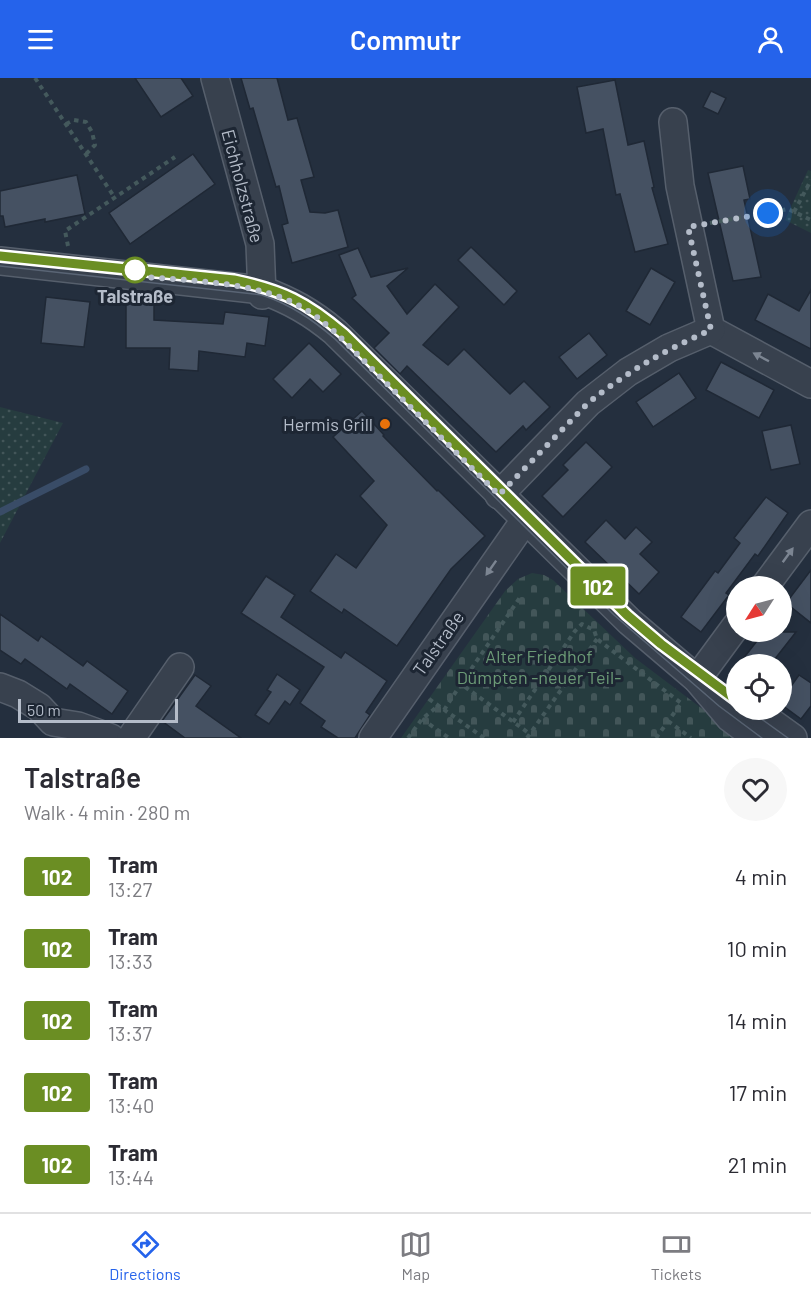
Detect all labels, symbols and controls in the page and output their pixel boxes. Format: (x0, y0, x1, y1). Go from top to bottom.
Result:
icon: menu (24, 23, 57, 56)
text: Commutr (350, 23, 461, 55)
icon: person (754, 23, 787, 56)
street label: Eichholzstraße (217, 127, 269, 245)
your location (753, 198, 783, 228)
marker: Talstraße (122, 257, 148, 283)
place label: Talstraße (97, 285, 173, 307)
one-way arrow (752, 352, 769, 362)
place label: Hermis Grill (283, 413, 373, 435)
marker: Hermis Grill (378, 417, 392, 431)
one-way arrow (782, 548, 794, 564)
one-way arrow (486, 560, 498, 575)
line badge: 102 (564, 566, 632, 606)
text: 102 (582, 574, 614, 599)
north arrow (726, 576, 792, 642)
map controls (726, 576, 792, 720)
street label: Talstraße (408, 606, 468, 680)
park label: Alter Friedhof Dümpten -neuer Teil- (457, 645, 621, 688)
button: locate (726, 654, 792, 720)
scale bar (18, 696, 178, 724)
text: 50 m (27, 700, 61, 719)
button: heart (724, 758, 787, 821)
text: Talstraße (24, 760, 141, 794)
text: Walk · 4 min · 280 m (24, 800, 190, 824)
text: Tram (108, 851, 158, 877)
text: 4 min (735, 863, 787, 889)
text: 102 (41, 864, 73, 889)
text: 13:27 (108, 877, 152, 901)
text: Tram (108, 923, 158, 949)
text: 10 min (727, 935, 787, 961)
text: 102 (41, 936, 73, 961)
text: 13:33 (108, 949, 153, 973)
text: Tram (108, 995, 158, 1021)
text: 14 min (727, 1007, 787, 1033)
text: 102 (41, 1008, 73, 1033)
text: 13:37 (108, 1021, 152, 1045)
text: Tram (108, 1067, 158, 1093)
text: 17 min (729, 1079, 787, 1105)
text: 102 (41, 1080, 73, 1105)
text: 13:40 (108, 1093, 154, 1117)
text: Tram (108, 1139, 158, 1165)
text: 21 min (728, 1151, 787, 1177)
text: 102 (41, 1152, 73, 1177)
text: 13:44 (108, 1165, 154, 1189)
tab: Directions (109, 1228, 181, 1283)
tab: Map (399, 1228, 432, 1283)
tab: Tickets (651, 1228, 702, 1283)

